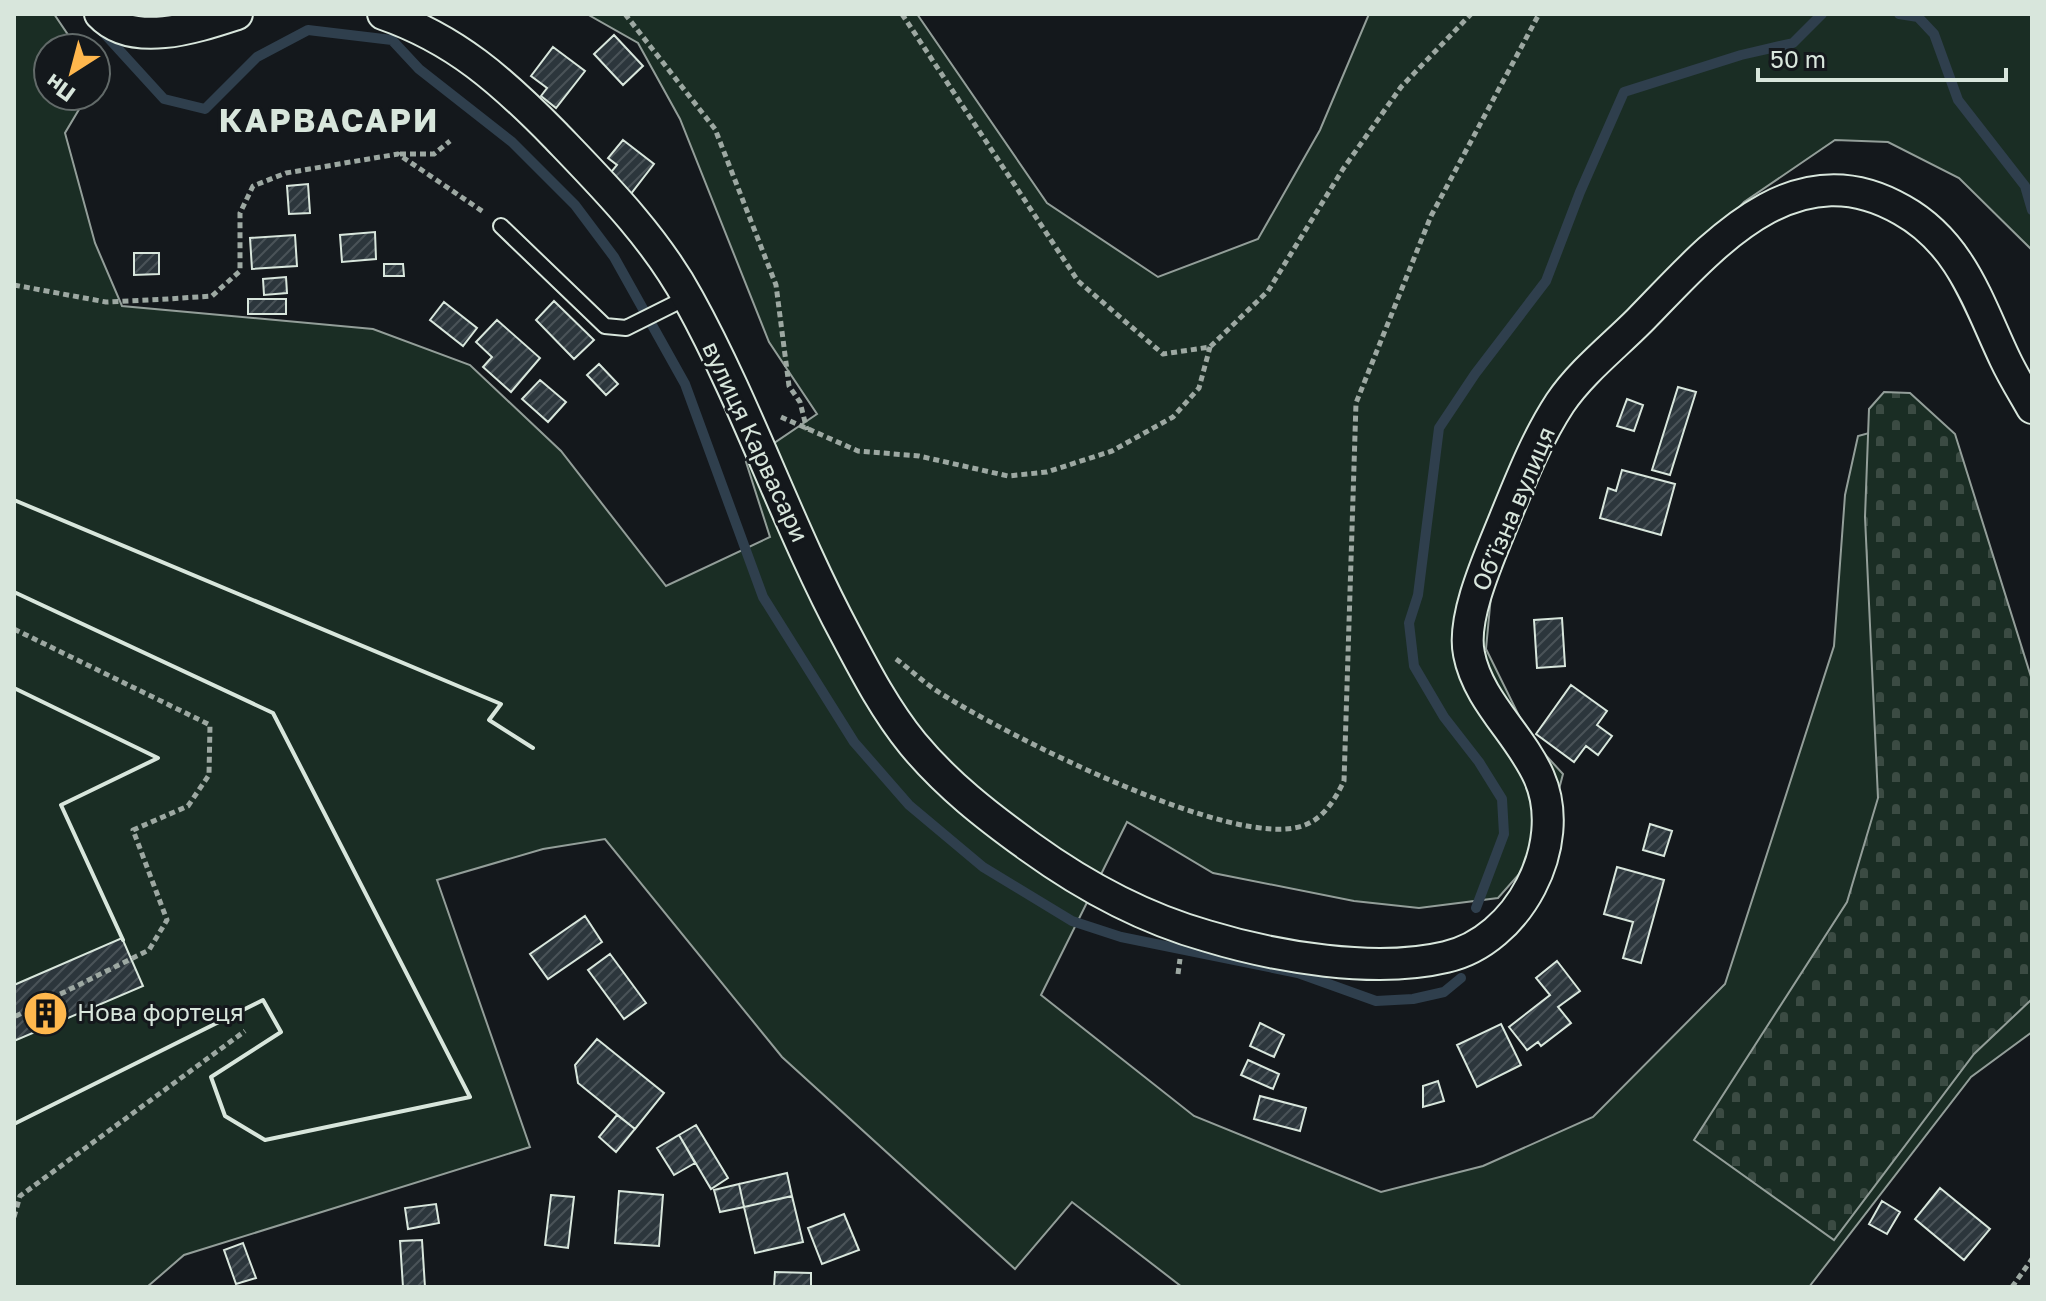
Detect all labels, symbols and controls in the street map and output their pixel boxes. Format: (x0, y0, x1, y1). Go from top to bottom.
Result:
north arrow (32, 32, 112, 112)
scale bar (1758, 32, 2006, 82)
text: 50 m (1770, 44, 1826, 73)
text: Пн (40, 69, 80, 108)
district label: КАРВАСАРИ (219, 101, 439, 139)
street label: вулиця Карвасари (697, 337, 815, 546)
street label: Обʼїзна вулиця (1465, 422, 1560, 595)
building icon: Нова фортеця (22, 989, 70, 1037)
place label: Нова фортеця (77, 997, 244, 1026)

